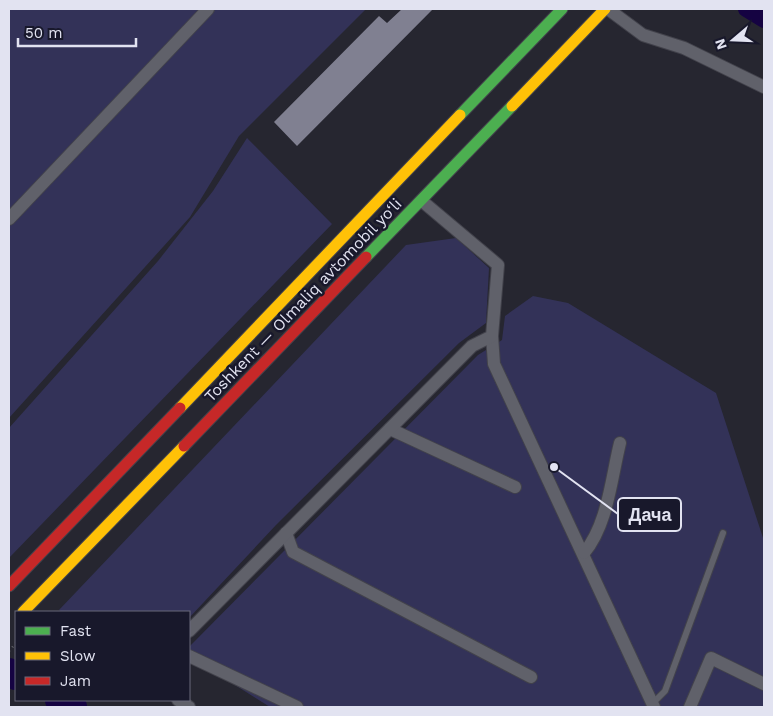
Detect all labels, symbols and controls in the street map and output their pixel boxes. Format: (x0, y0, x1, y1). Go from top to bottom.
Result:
scale bar (18, 15, 135, 47)
north arrow (708, 15, 758, 65)
text: 50 m (25, 24, 62, 42)
text: N (711, 37, 730, 52)
street label: Toshkent — Olmaliq avtomobil yo‘li (200, 194, 406, 406)
callout: Дача (618, 498, 681, 531)
text: Дача (629, 504, 672, 525)
legend (15, 611, 190, 701)
text: Fast (60, 622, 92, 640)
text: Slow (60, 647, 96, 665)
text: Jam (60, 672, 91, 690)

